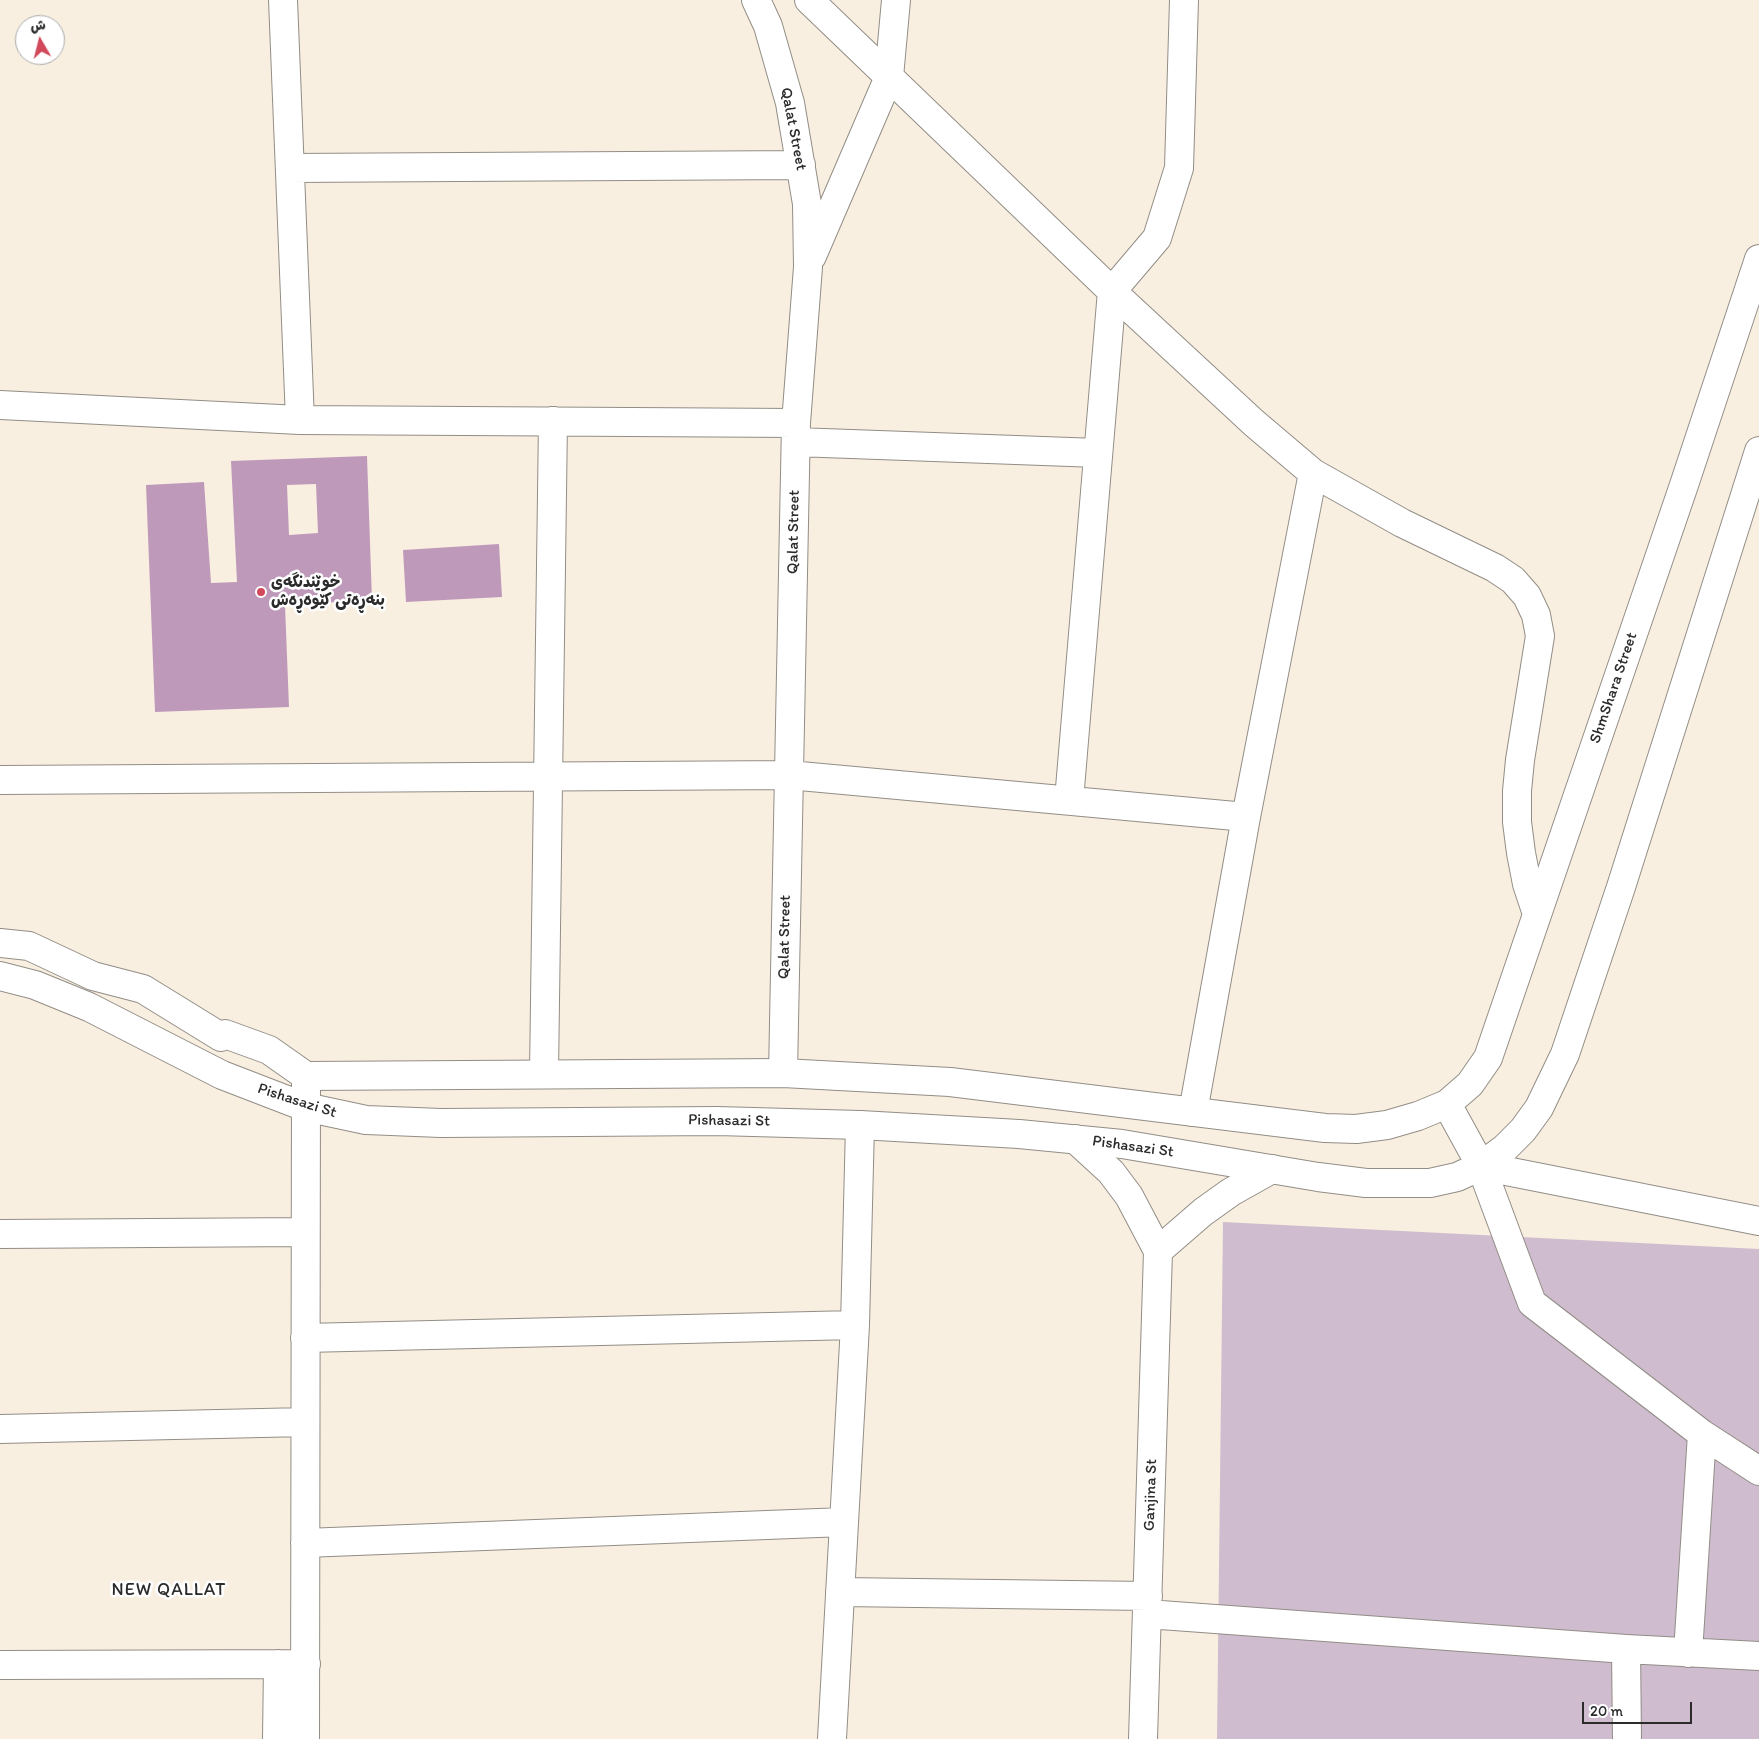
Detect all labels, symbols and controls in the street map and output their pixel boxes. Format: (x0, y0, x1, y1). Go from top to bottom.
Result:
north arrow (15, 15, 65, 65)
text: ش (29, 16, 47, 35)
street label: Qalat Street (776, 86, 810, 172)
street label: Qalat Street (784, 490, 804, 574)
place label: خوێندنگەی بنەڕەتی کێوەڕەش (271, 573, 385, 611)
marker: خوێندنگەی بنەڕەتی کێوەڕەش (255, 586, 267, 598)
street label: ShmShara Street (1586, 630, 1642, 746)
street label: Qalat Street (775, 895, 795, 979)
street label: Pishasazi St (255, 1079, 339, 1123)
street label: Pishasazi St (688, 1111, 770, 1131)
street label: Pishasazi St (1091, 1132, 1175, 1162)
street label: Ganjina St (1140, 1458, 1162, 1532)
district label: NEW QALLAT (110, 1579, 228, 1601)
scale bar (1584, 1692, 1694, 1724)
text: 20 m (1590, 1702, 1623, 1720)

